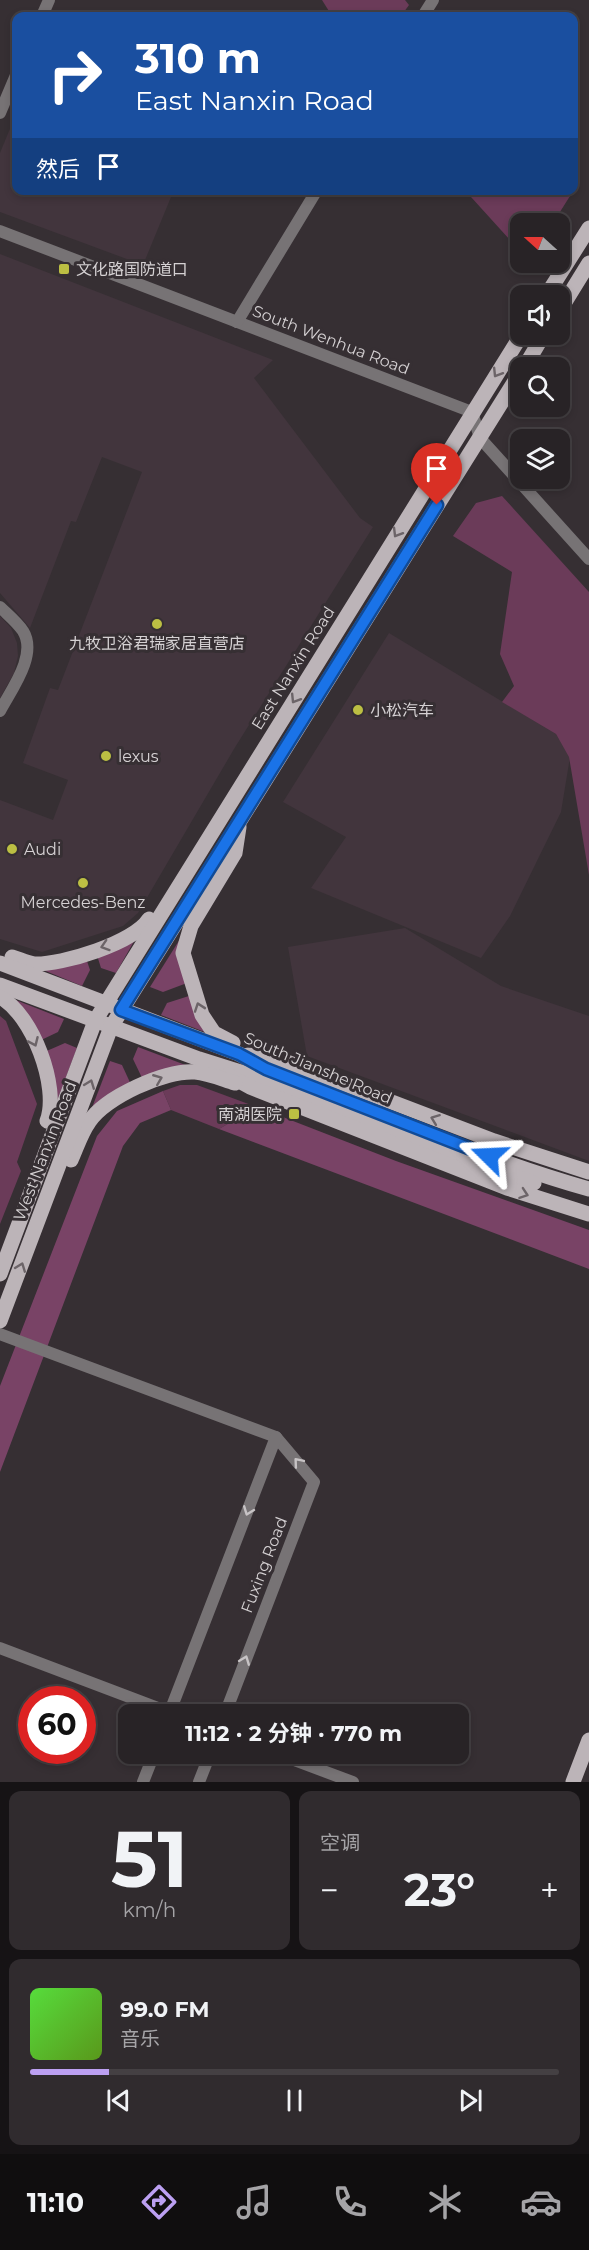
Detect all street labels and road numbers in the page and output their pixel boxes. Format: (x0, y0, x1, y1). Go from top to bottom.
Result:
street label: South Wenhua Road (250, 301, 412, 379)
street label: East Nanxin Road (247, 603, 339, 733)
street label: South Jianshe Road (241, 1028, 395, 1108)
street label: West Nanxin Road (10, 1079, 80, 1223)
street label: Fuxing Road (237, 1514, 291, 1616)

